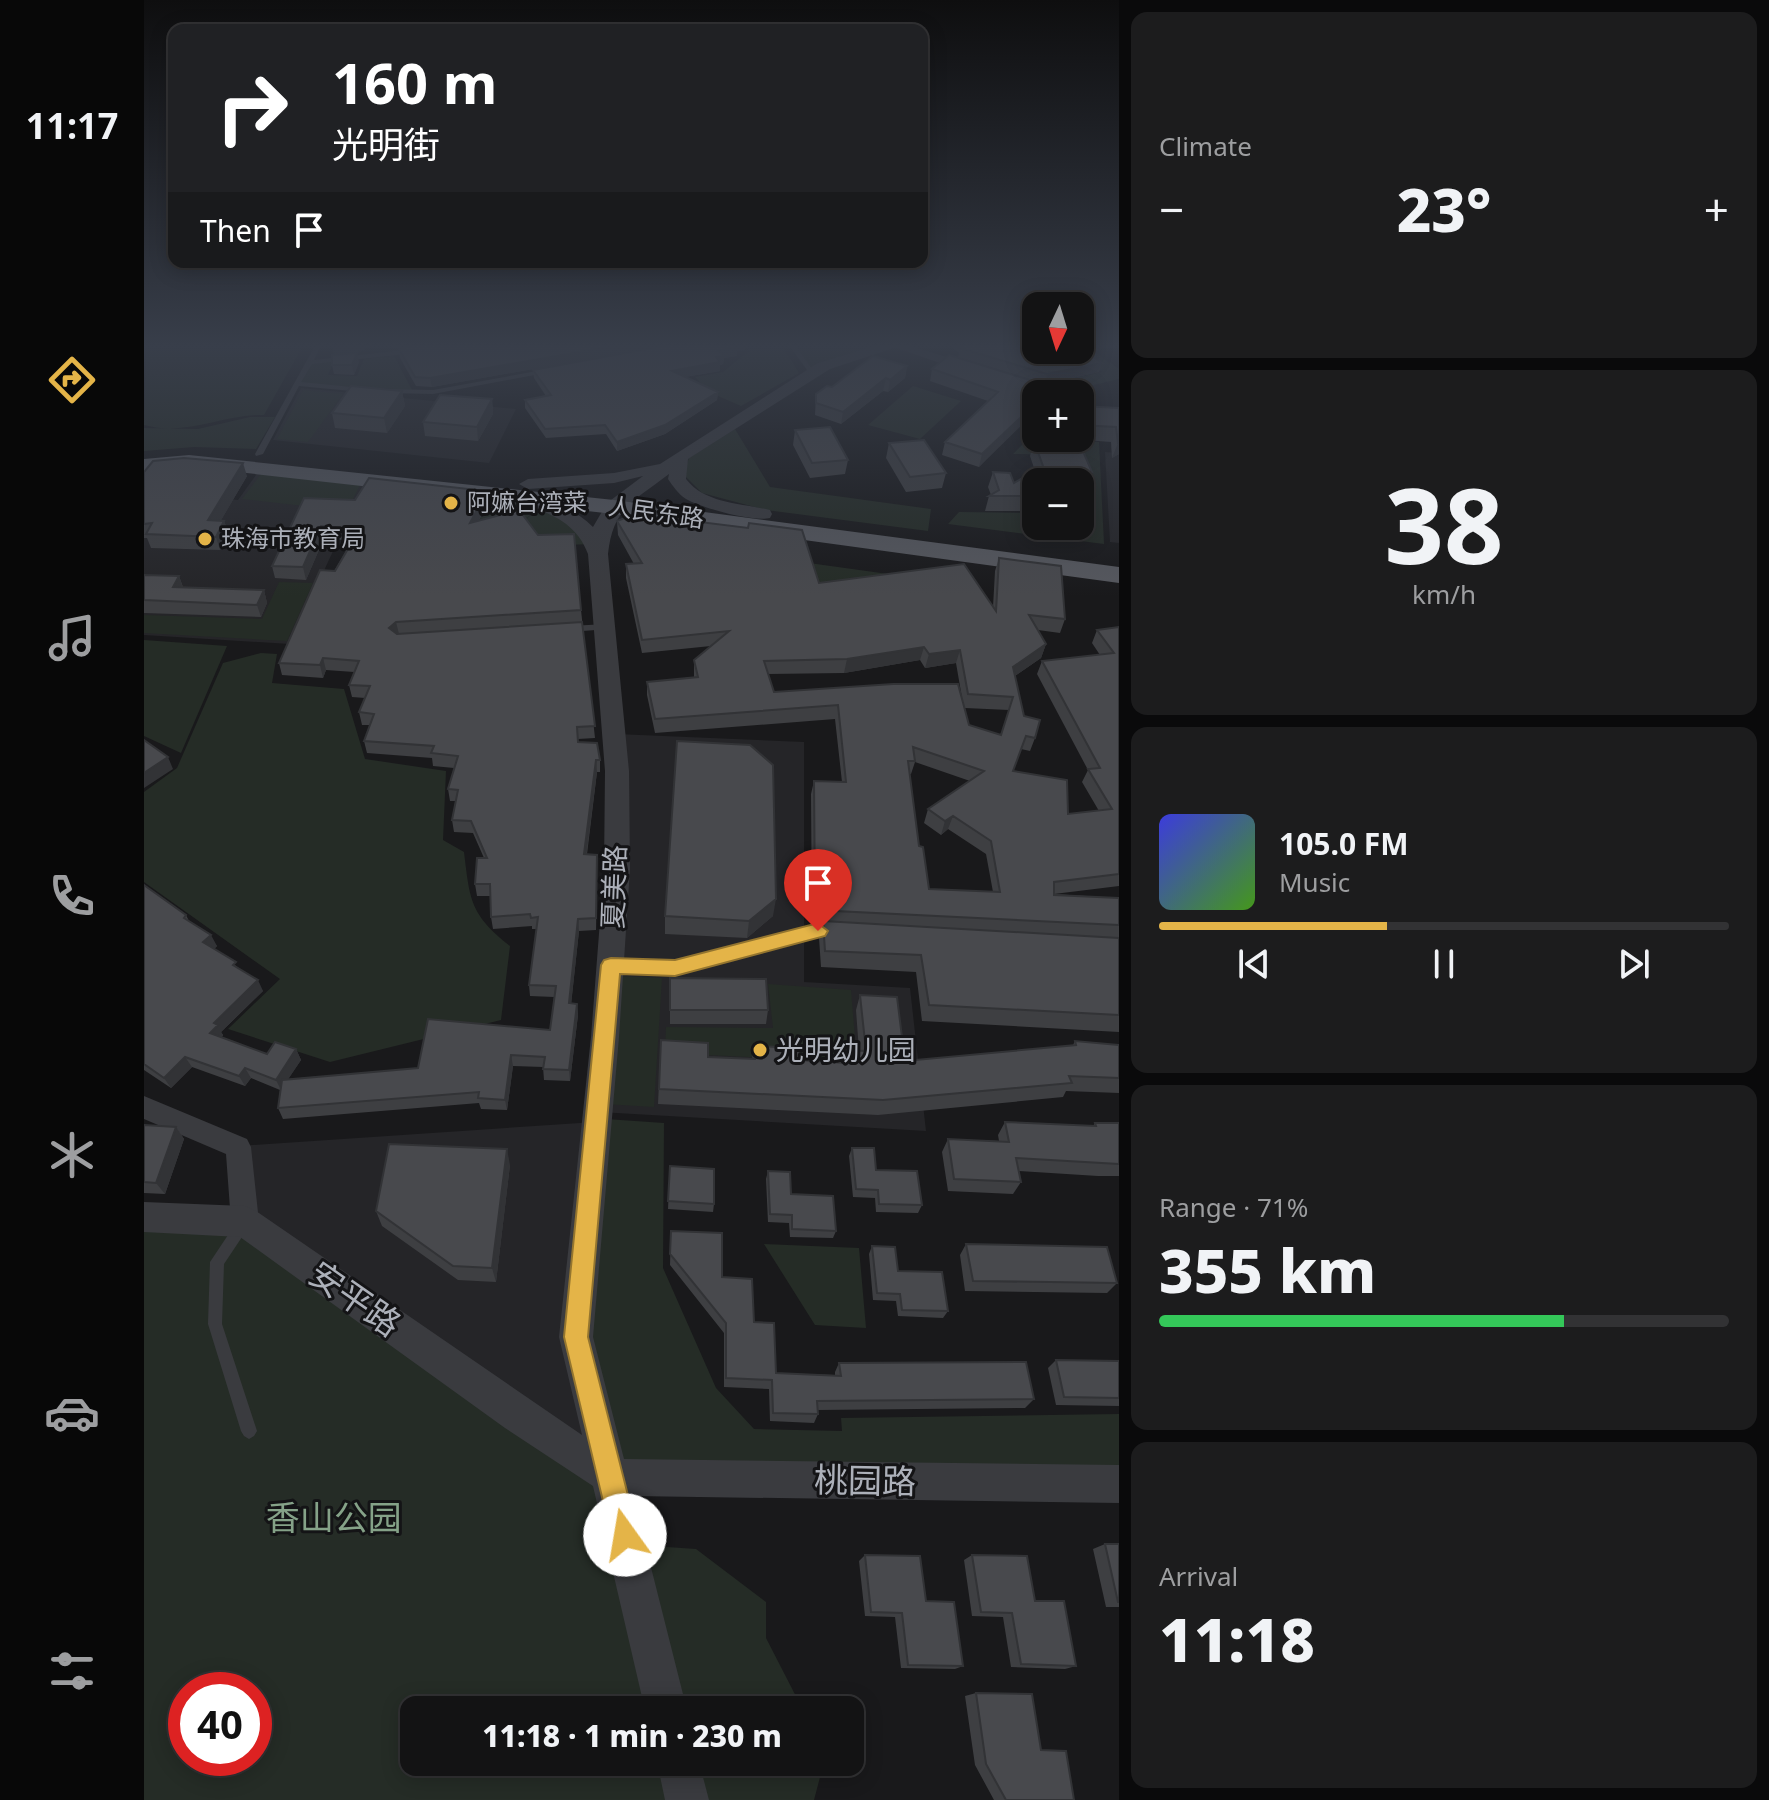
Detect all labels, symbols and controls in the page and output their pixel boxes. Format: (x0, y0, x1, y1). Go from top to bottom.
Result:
text: 160 m (332, 44, 497, 120)
icon: right (200, 56, 304, 160)
text: 11:17 (26, 101, 118, 150)
text: 光明街 (332, 120, 440, 169)
text: Climate (1159, 128, 1252, 164)
text: 23° (1397, 168, 1491, 250)
text: − (1159, 179, 1184, 239)
text: + (1704, 179, 1729, 239)
icon: arrive (287, 208, 331, 252)
text: Then (200, 210, 271, 251)
north arrow (1022, 292, 1094, 364)
map controls (1022, 292, 1094, 540)
icon: directions (44, 352, 100, 408)
button: + (1022, 380, 1094, 452)
text: 38 (1385, 453, 1503, 594)
button: − (1022, 468, 1094, 540)
place label: 阿嫲台湾菜 (467, 485, 587, 518)
street label: 人民东路 (606, 488, 706, 535)
marker: 阿嫲台湾菜 (442, 494, 460, 512)
place label: 珠海市教育局 (221, 521, 365, 554)
marker: 珠海市教育局 (196, 530, 214, 548)
text: km/h (1412, 576, 1476, 612)
icon: music (44, 610, 100, 666)
text: 105.0 FM (1279, 823, 1409, 864)
street label: 夏美路 (593, 844, 633, 930)
pin (784, 849, 852, 931)
icon: arrive (796, 861, 840, 905)
text: Music (1279, 864, 1350, 900)
icon: phone (44, 868, 100, 924)
icon: previous (1232, 942, 1276, 986)
icon: pause (1422, 942, 1466, 986)
icon: next (1612, 942, 1656, 986)
place label: 光明幼儿园 (776, 1030, 916, 1068)
marker: 光明幼儿园 (751, 1041, 769, 1059)
icon: climate (44, 1127, 100, 1183)
text: Range · 71% (1159, 1189, 1308, 1225)
text: 355 km (1159, 1229, 1376, 1311)
street label: 安平路 (301, 1250, 411, 1346)
icon: car (44, 1385, 100, 1441)
street label: 桃园路 (814, 1456, 916, 1504)
position arrow (583, 1493, 667, 1577)
park label: 香山公园 (266, 1494, 402, 1540)
text: Arrival (1159, 1558, 1238, 1594)
text: 11:18 (1159, 1598, 1315, 1680)
icon: filters (44, 1643, 100, 1699)
speed limit sign: 40 (168, 1672, 272, 1776)
text: 11:18 · 1 min · 230 m (482, 1715, 782, 1756)

